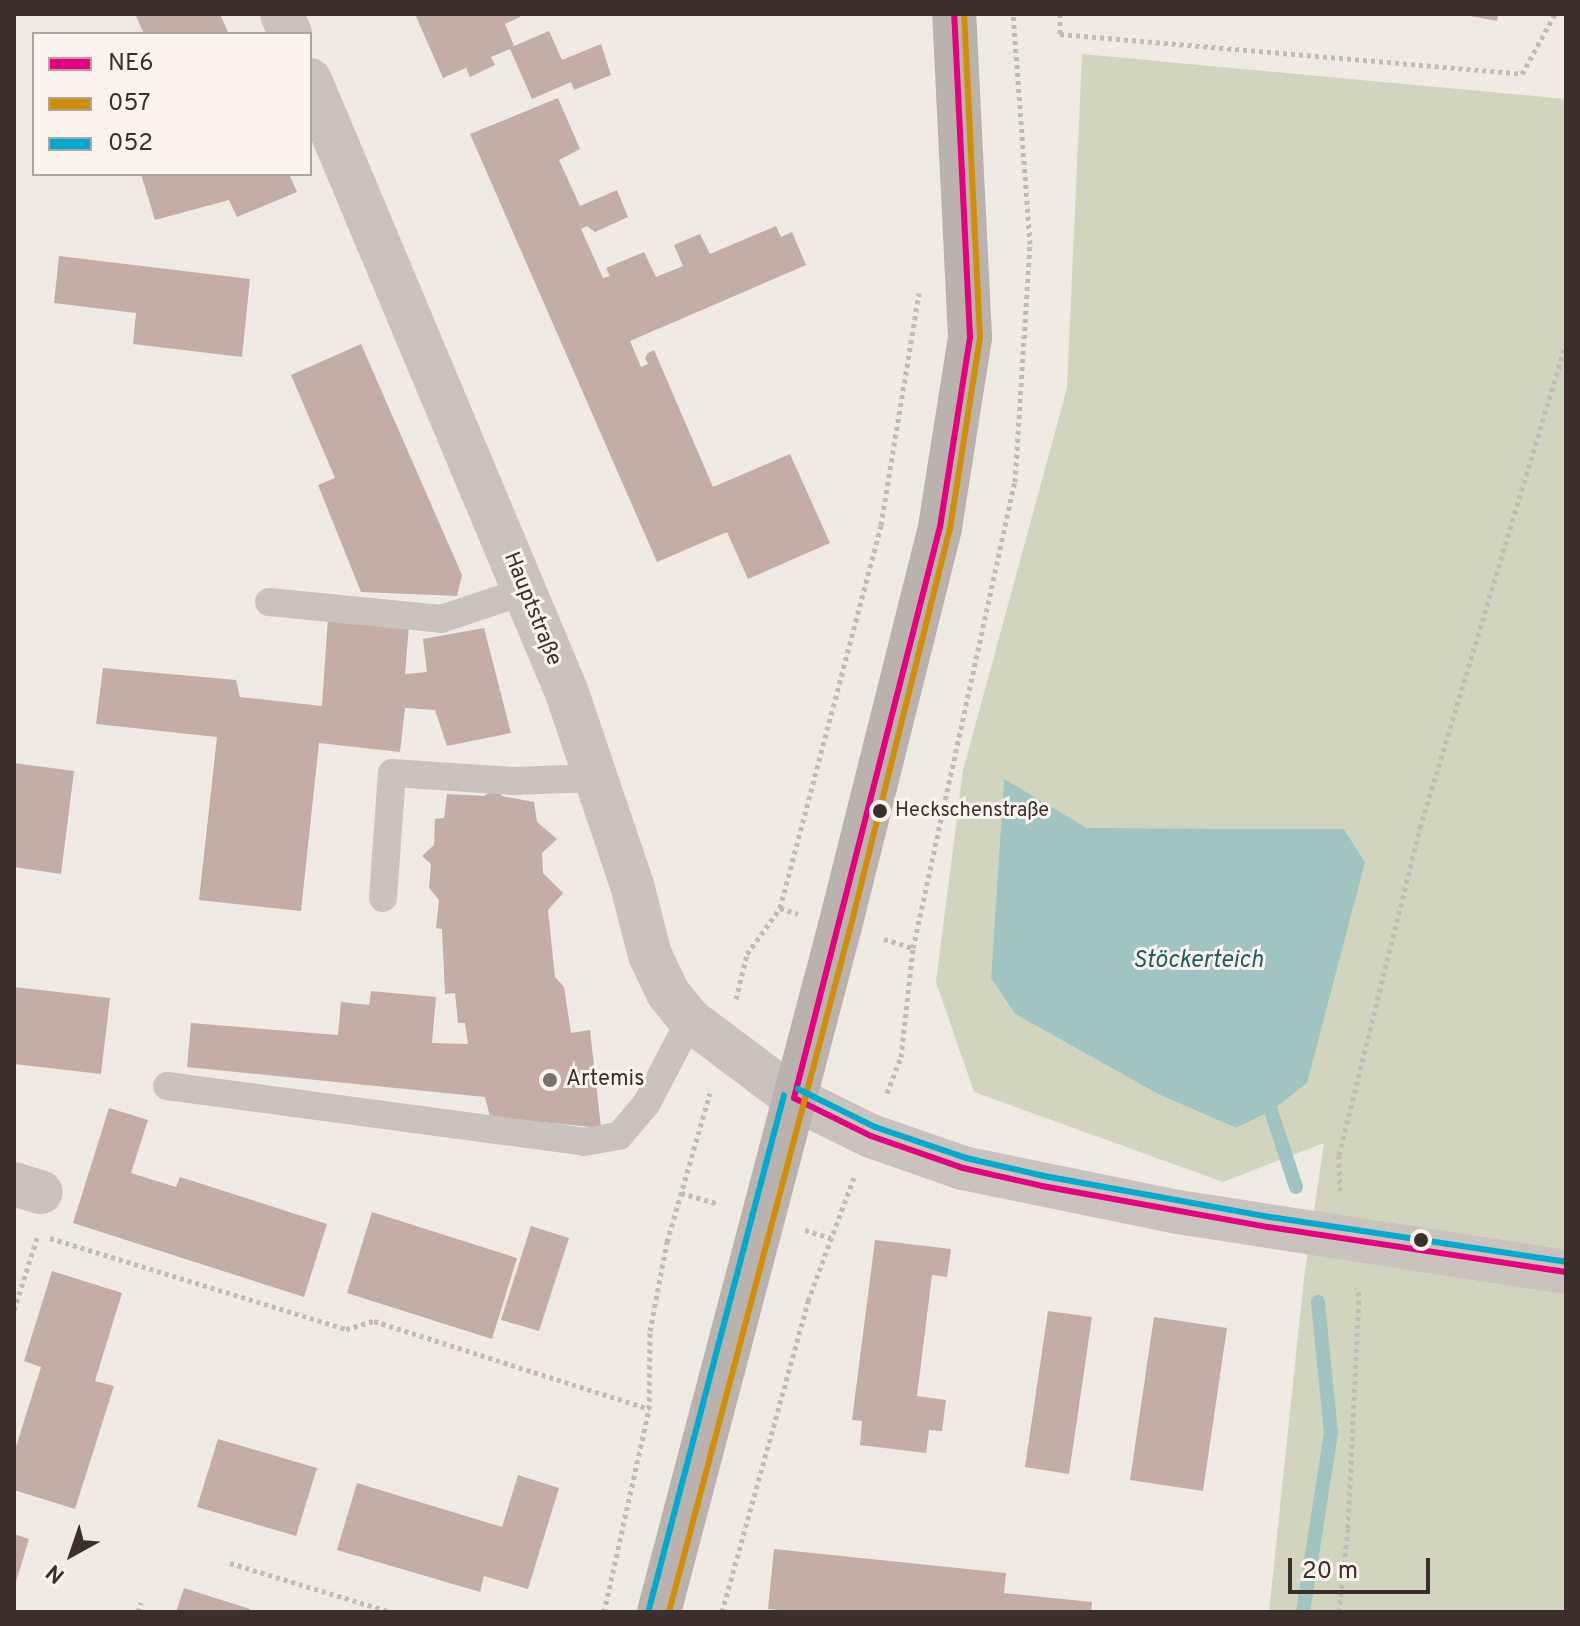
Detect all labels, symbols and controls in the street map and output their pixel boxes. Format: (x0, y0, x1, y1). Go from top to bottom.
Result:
legend (32, 32, 312, 176)
text: NE6 (108, 49, 154, 79)
text: 057 (108, 89, 151, 119)
text: 052 (108, 129, 153, 159)
street label: Hauptstraße (497, 548, 567, 670)
place label: Heckschenstraße (895, 799, 1049, 823)
marker: Heckschenstraße (872, 803, 888, 819)
water label: Stöckerteich (1133, 948, 1263, 976)
place label: Artemis (566, 1067, 645, 1093)
marker: Artemis (541, 1071, 559, 1089)
unlabelled marker (1413, 1232, 1429, 1248)
north arrow (32, 1514, 112, 1594)
scale bar (1292, 1542, 1434, 1592)
text: N (42, 1557, 71, 1588)
text: 20 m (1302, 1557, 1358, 1587)

